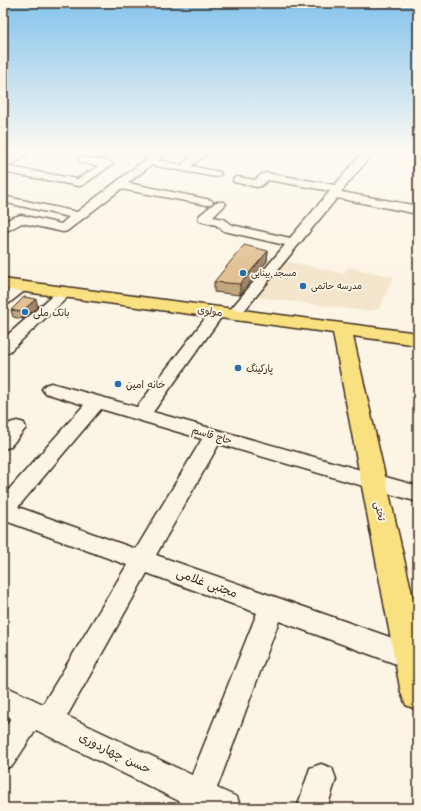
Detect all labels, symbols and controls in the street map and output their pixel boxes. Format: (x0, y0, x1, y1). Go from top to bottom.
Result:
place label: مسجد بینایی (251, 267, 297, 279)
marker: مسجد بینایی (238, 268, 248, 278)
place label: مدرسه حاتمی (311, 280, 362, 292)
marker: مدرسه حاتمی (298, 281, 308, 291)
street label: مولوی (197, 303, 224, 319)
place label: بانک ملی (33, 306, 70, 320)
marker: بانک ملی (20, 307, 30, 317)
place label: پارکینگ (246, 362, 273, 375)
marker: پارکینگ (233, 363, 243, 373)
place label: خانه امین (126, 378, 166, 391)
marker: خانه امین (113, 379, 123, 389)
street label: حاج قاسم (190, 423, 234, 448)
street label: تختی (371, 500, 388, 522)
street label: مجتبی غلامی (174, 565, 240, 601)
street label: حسن چهاردوری (76, 729, 154, 777)

